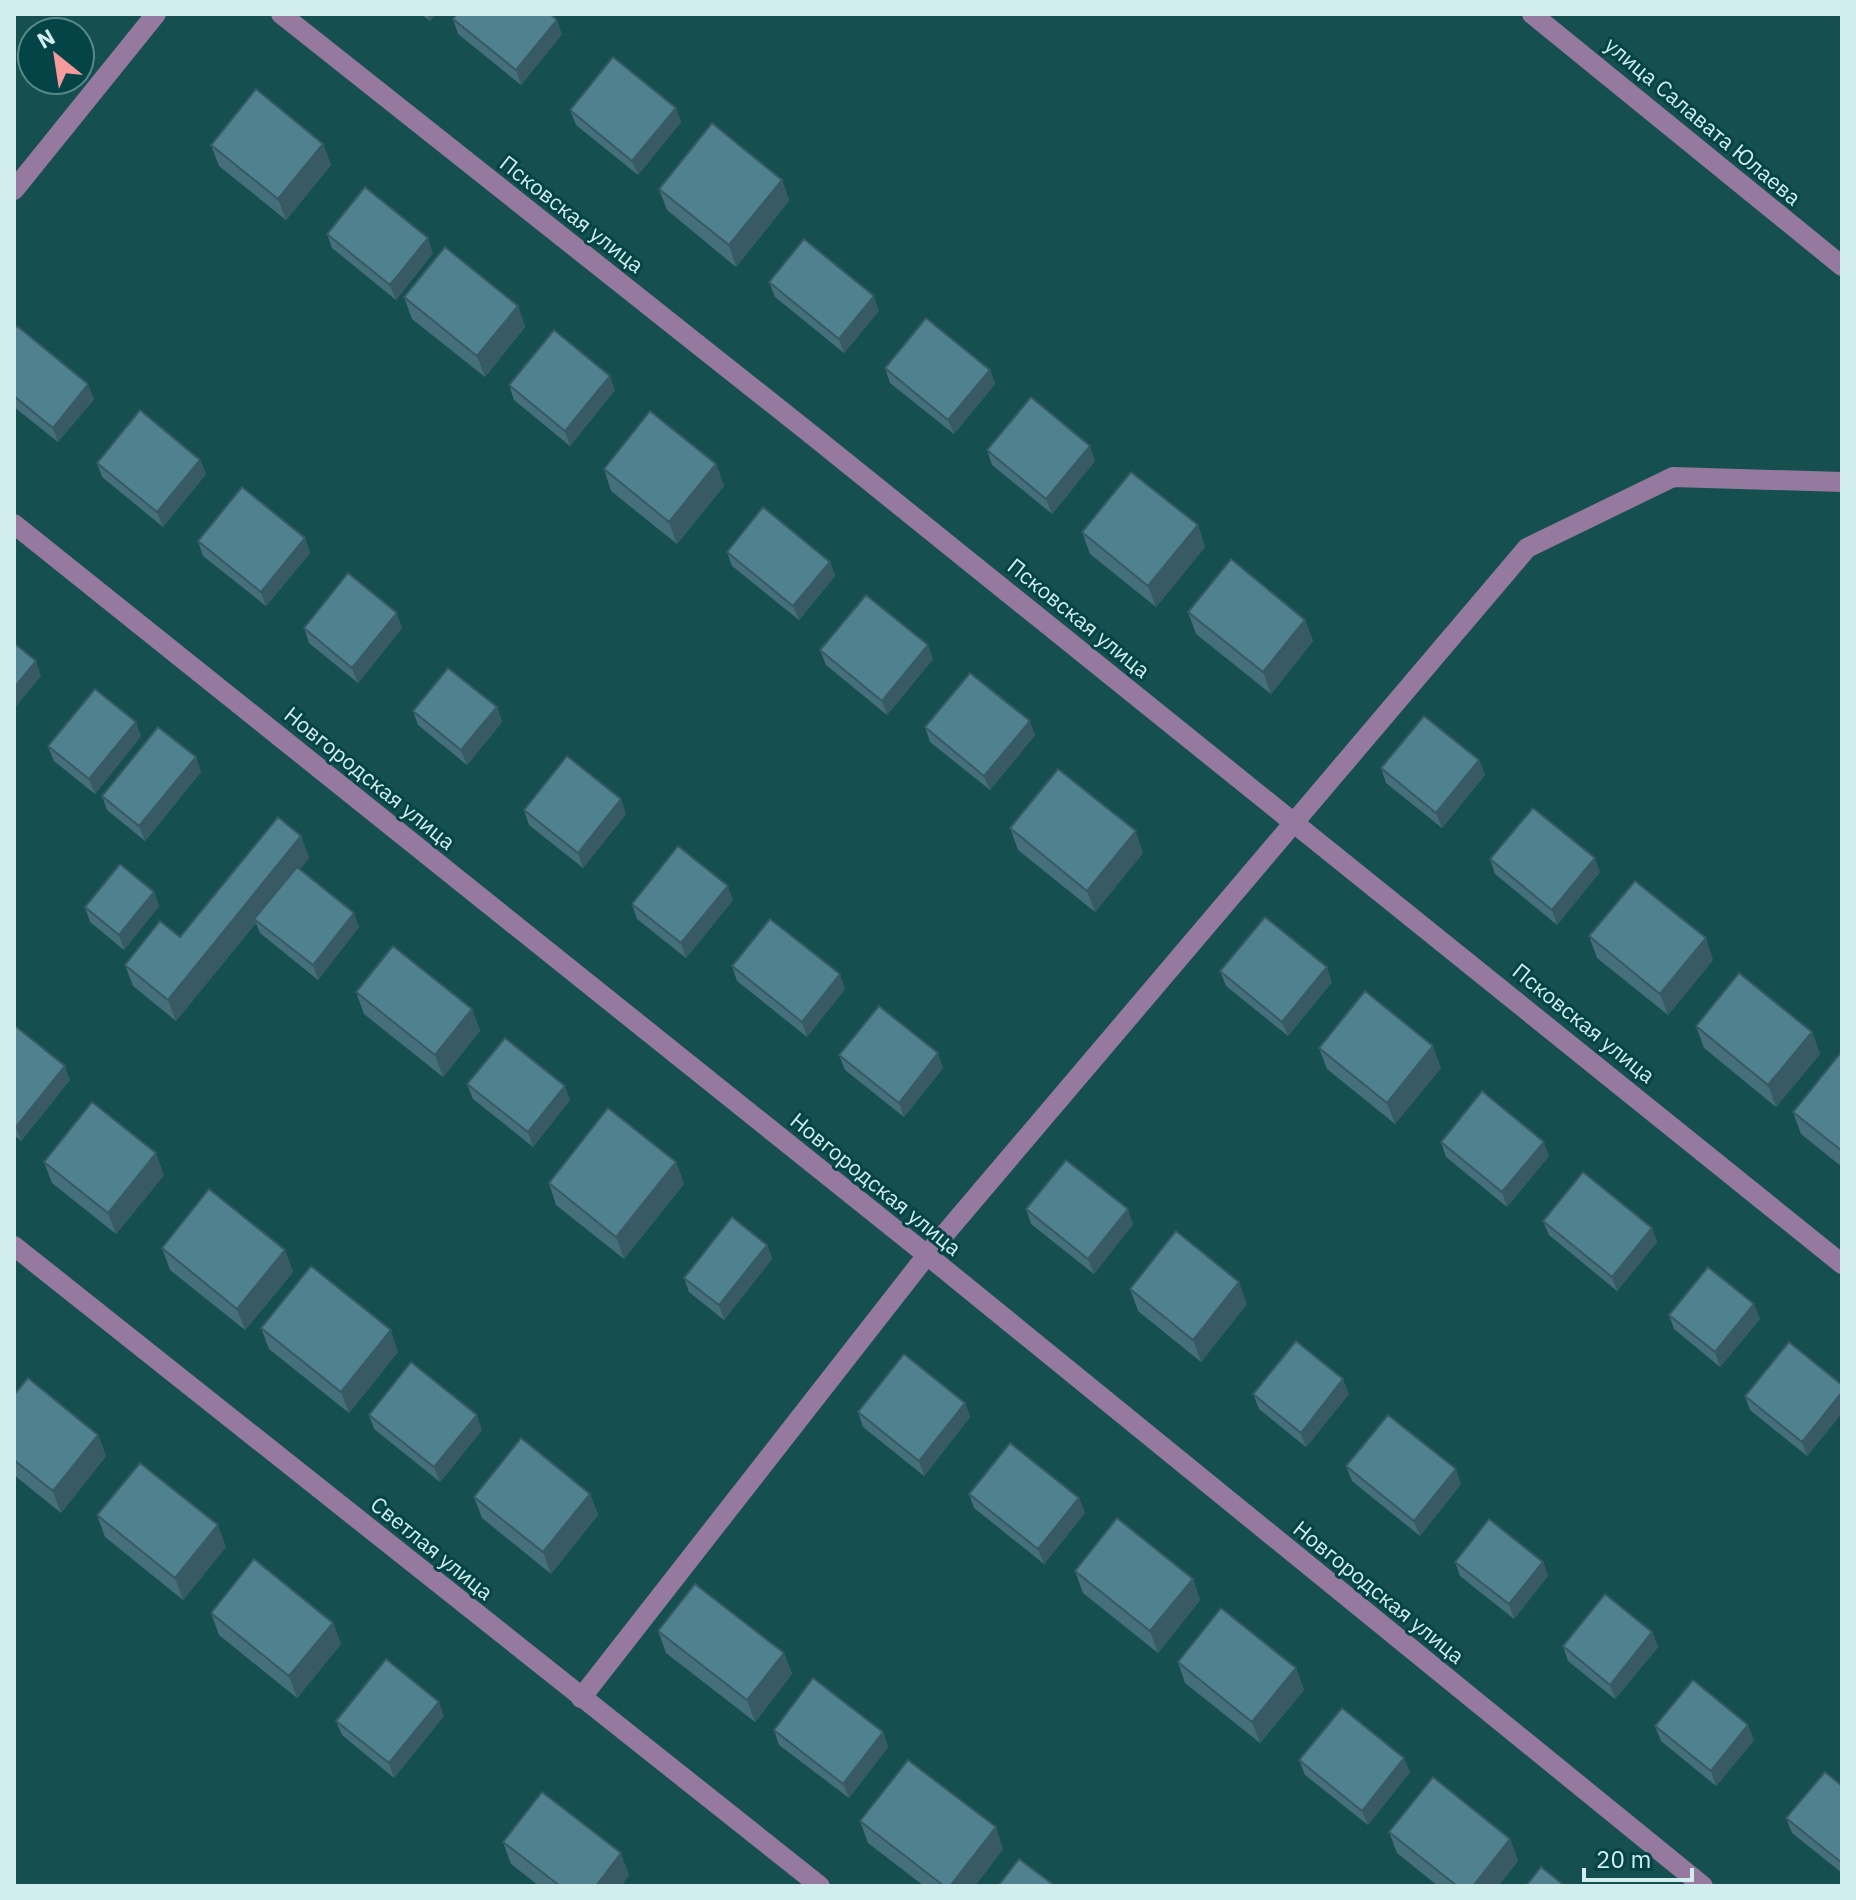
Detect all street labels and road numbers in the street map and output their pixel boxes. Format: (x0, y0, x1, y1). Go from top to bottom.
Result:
street label: улица Салавата Юлаева (1599, 30, 1808, 211)
street label: Псковская улица (494, 148, 650, 279)
street label: Псковская улица (1002, 551, 1157, 684)
street label: Новгородская улица (279, 700, 462, 856)
street label: Псковская улица (1507, 956, 1662, 1089)
street label: Новгородская улица (785, 1106, 968, 1262)
street label: Светлая улица (365, 1489, 500, 1606)
street label: Новгородская улица (1288, 1514, 1471, 1670)

